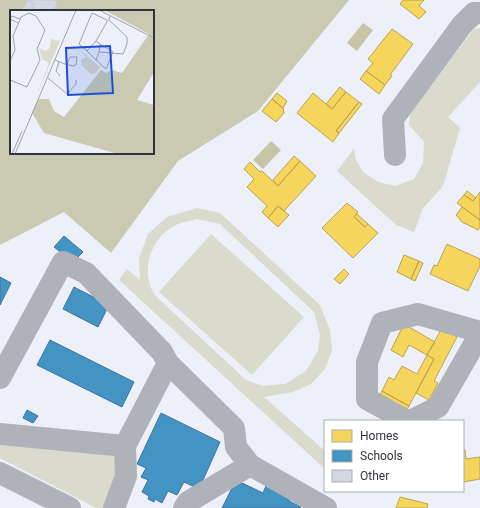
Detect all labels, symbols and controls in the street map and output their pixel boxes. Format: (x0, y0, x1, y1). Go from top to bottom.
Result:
inset map (10, 10, 154, 154)
legend (324, 420, 464, 492)
text: Homes (360, 429, 398, 443)
text: Schools (360, 449, 403, 463)
text: Other (360, 469, 389, 483)

